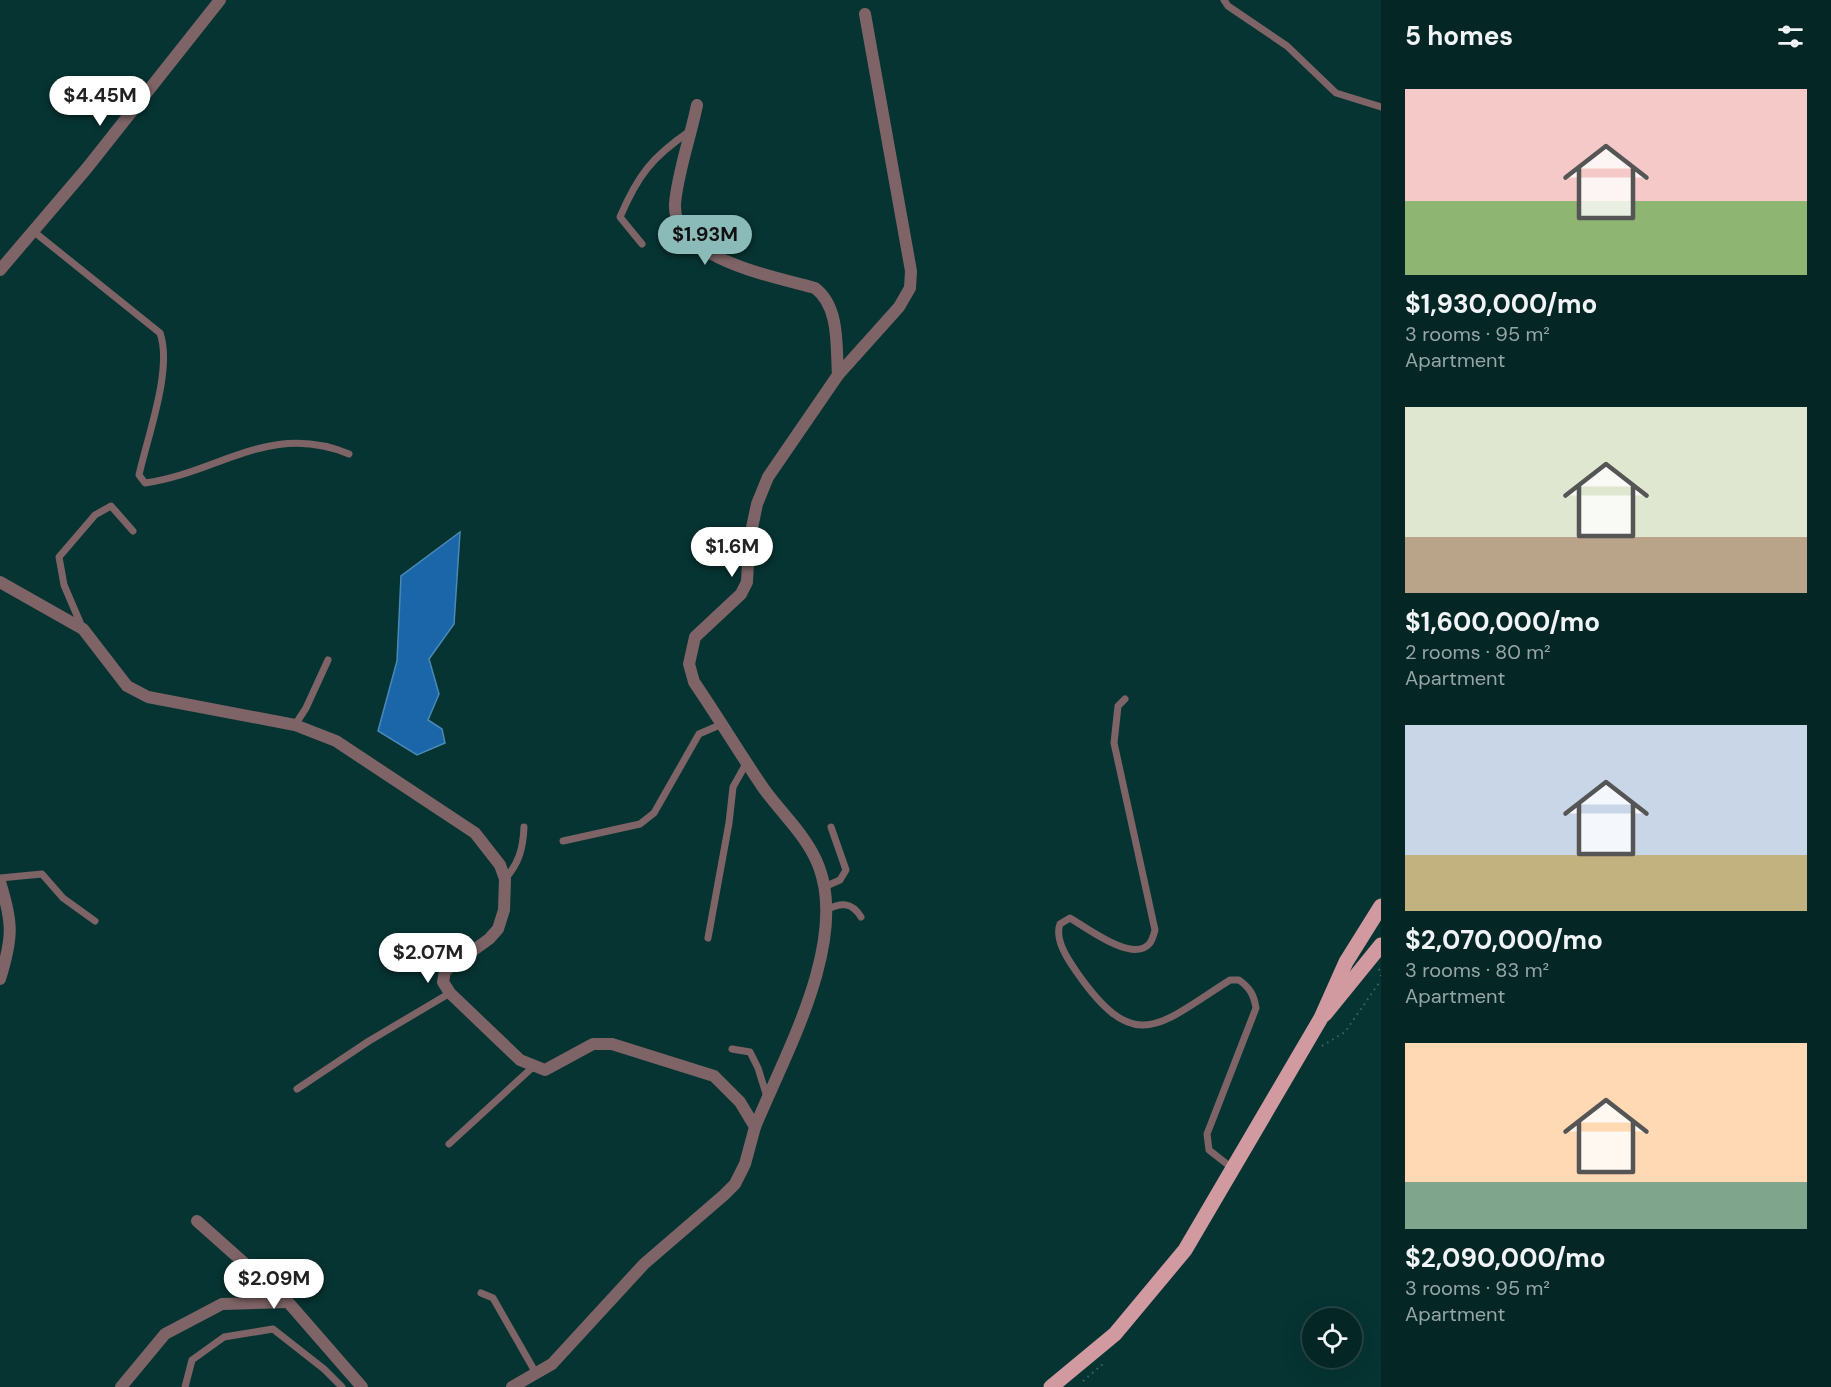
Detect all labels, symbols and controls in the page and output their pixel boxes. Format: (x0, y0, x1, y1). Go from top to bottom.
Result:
text: 5 homes (1405, 19, 1513, 53)
icon: filters (1774, 20, 1807, 53)
pin: $4.45M (51, 76, 149, 127)
text: $4.45M (63, 82, 137, 108)
icon: home (1552, 128, 1660, 236)
pin: $1.93M (656, 215, 754, 266)
text: $1.93M (672, 221, 738, 247)
text: $1,930,000/mo (1405, 287, 1597, 321)
text: 3 rooms · 95 m² (1405, 321, 1550, 347)
text: Apartment (1405, 347, 1505, 373)
icon: home (1552, 446, 1660, 554)
pin: $1.6M (690, 527, 774, 578)
text: $1.6M (705, 533, 759, 559)
text: $1,600,000/mo (1405, 605, 1600, 639)
text: 2 rooms · 80 m² (1405, 639, 1551, 665)
text: Apartment (1405, 665, 1505, 691)
icon: home (1552, 764, 1660, 872)
text: $2,070,000/mo (1405, 923, 1603, 957)
pin: $2.07M (379, 933, 477, 984)
text: $2.07M (393, 939, 463, 965)
text: 3 rooms · 83 m² (1405, 957, 1549, 983)
text: Apartment (1405, 983, 1505, 1009)
icon: home (1552, 1082, 1660, 1190)
text: $2,090,000/mo (1405, 1241, 1606, 1275)
pin: $2.09M (225, 1259, 323, 1310)
text: $2.09M (238, 1265, 310, 1291)
text: 3 rooms · 95 m² (1405, 1275, 1550, 1301)
text: Apartment (1405, 1301, 1505, 1327)
map controls (1302, 1308, 1362, 1368)
button: locate (1302, 1308, 1362, 1368)

